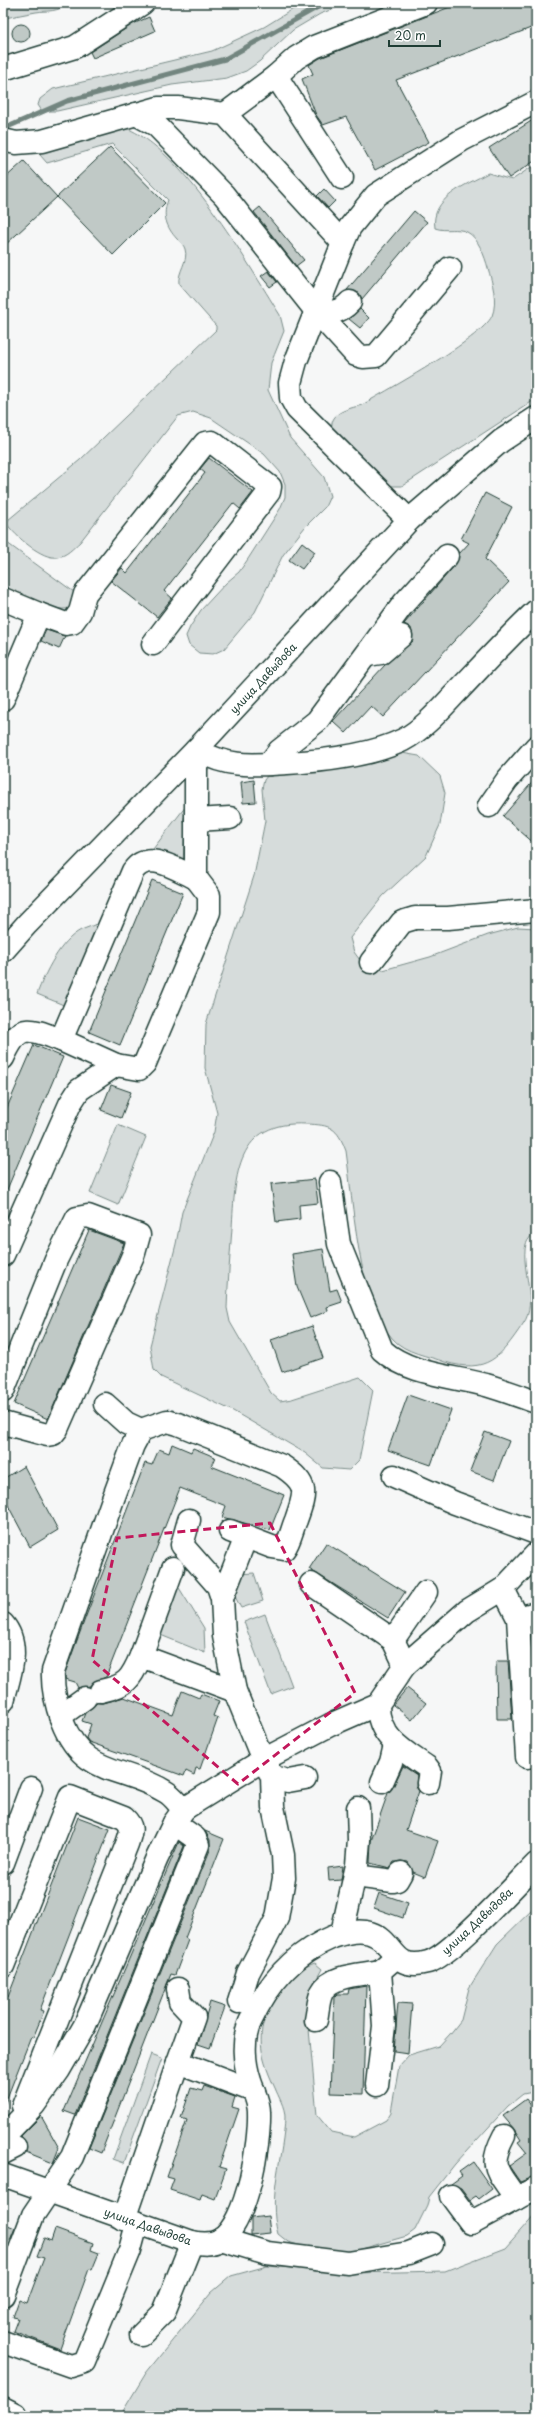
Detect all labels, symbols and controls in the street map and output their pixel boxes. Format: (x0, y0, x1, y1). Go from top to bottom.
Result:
scale bar (389, 22, 440, 48)
text: 20 m (395, 26, 426, 44)
street label: улица Давыдова (226, 639, 301, 717)
street label: улица Давыдова (438, 1883, 516, 1958)
street label: улица Давыдова (102, 2203, 194, 2249)

